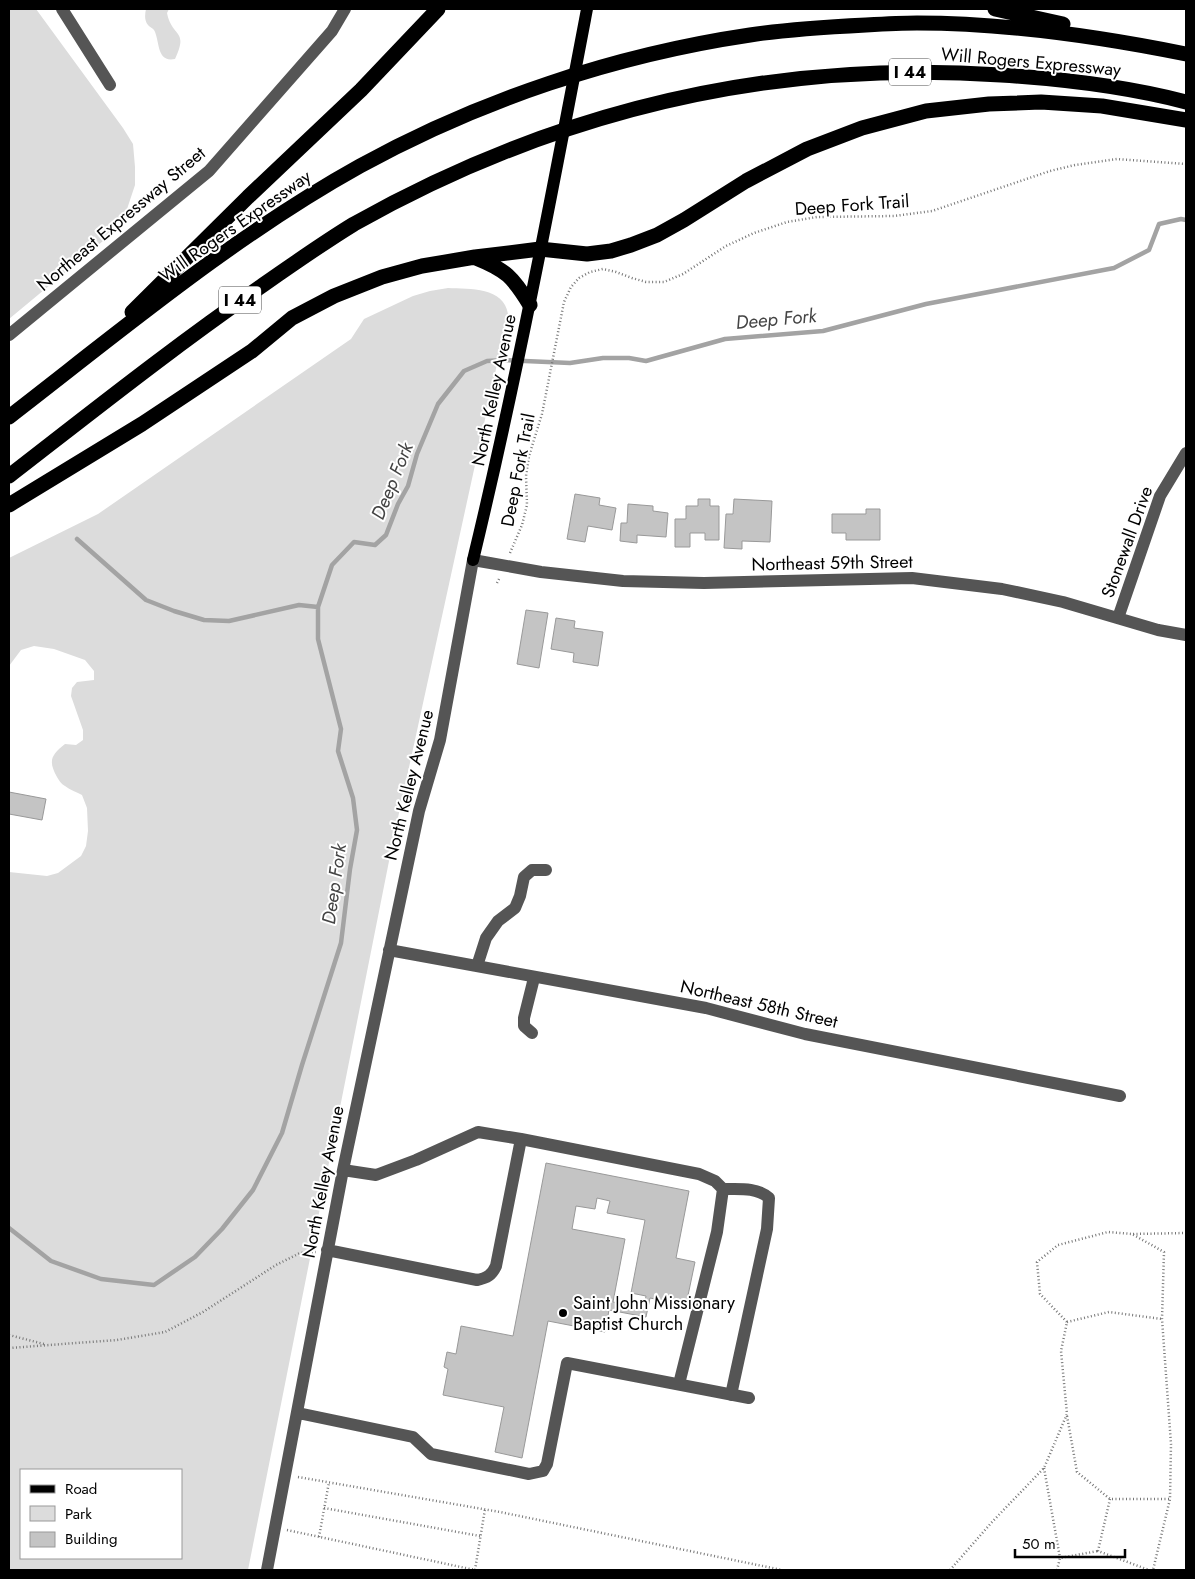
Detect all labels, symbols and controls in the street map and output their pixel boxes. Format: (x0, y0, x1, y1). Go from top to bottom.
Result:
street label: Will Rogers Expressway (940, 41, 1122, 83)
road number: I 44 (889, 58, 931, 86)
street label: Northeast Expressway Street (31, 140, 211, 297)
street label: Will Rogers Expressway (154, 164, 316, 288)
street label: Deep Fork Trail (794, 188, 910, 222)
road number: I 44 (219, 286, 261, 314)
water label: Deep Fork (735, 302, 818, 336)
street label: North Kelley Avenue (465, 312, 523, 468)
street label: Deep Fork Trail (494, 411, 542, 529)
water label: Deep Fork (364, 438, 420, 524)
street label: Stonewall Drive (1095, 483, 1159, 601)
street label: Northeast 59th Street (751, 549, 914, 577)
street label: North Kelley Avenue (378, 707, 440, 863)
water label: Deep Fork (315, 841, 353, 926)
street label: Northeast 58th Street (678, 973, 841, 1035)
street label: North Kelley Avenue (295, 1104, 351, 1260)
place label: Saint John Missionary Baptist Church (573, 1290, 735, 1337)
marker: Saint John Missionary Baptist Church (557, 1307, 569, 1319)
legend (20, 1469, 182, 1559)
text: Road (65, 1478, 97, 1500)
text: Park (65, 1503, 92, 1525)
scale bar (1015, 1526, 1125, 1558)
text: Building (65, 1528, 117, 1550)
text: 50 m (1022, 1533, 1056, 1555)

